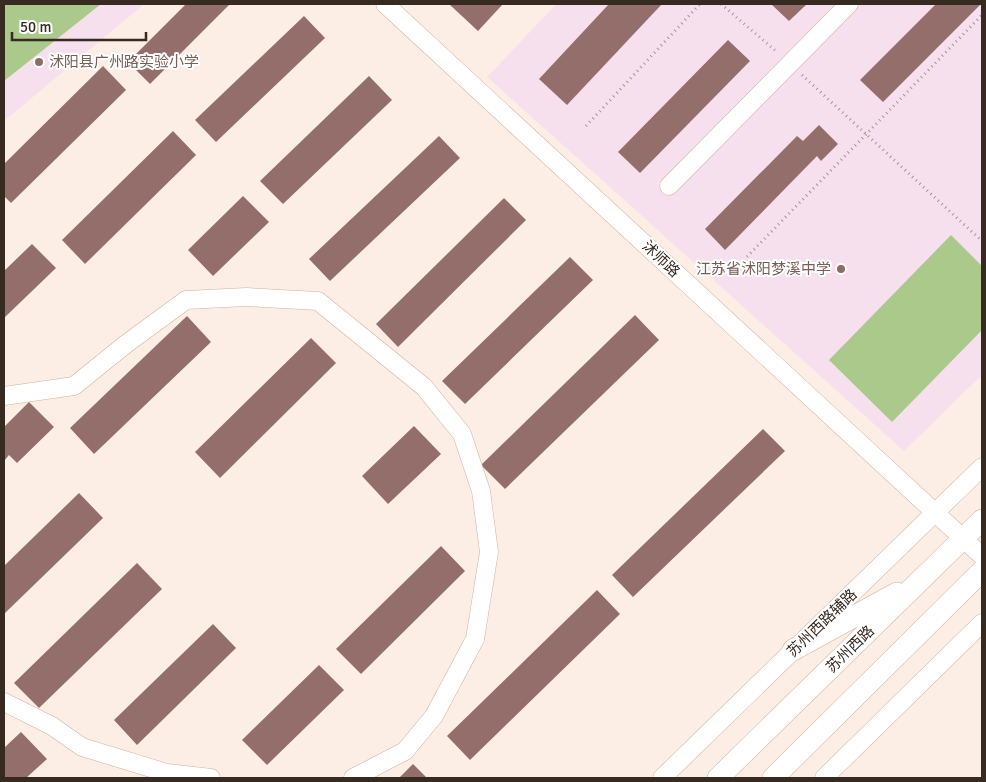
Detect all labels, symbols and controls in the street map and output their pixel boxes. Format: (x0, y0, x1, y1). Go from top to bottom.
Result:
scale bar (12, 10, 146, 42)
text: 50 m (20, 18, 51, 36)
place label: 沭阳县广州路实验小学 (49, 53, 199, 71)
marker: 沭阳县广州路实验小学 (33, 56, 45, 68)
street label: 沭师路 (638, 237, 684, 281)
place label: 江苏省沭阳梦溪中学 (696, 260, 831, 278)
marker: 江苏省沭阳梦溪中学 (835, 263, 847, 275)
street label: 苏州西路辅路 (783, 585, 861, 661)
street label: 苏州西路 (822, 622, 878, 676)

